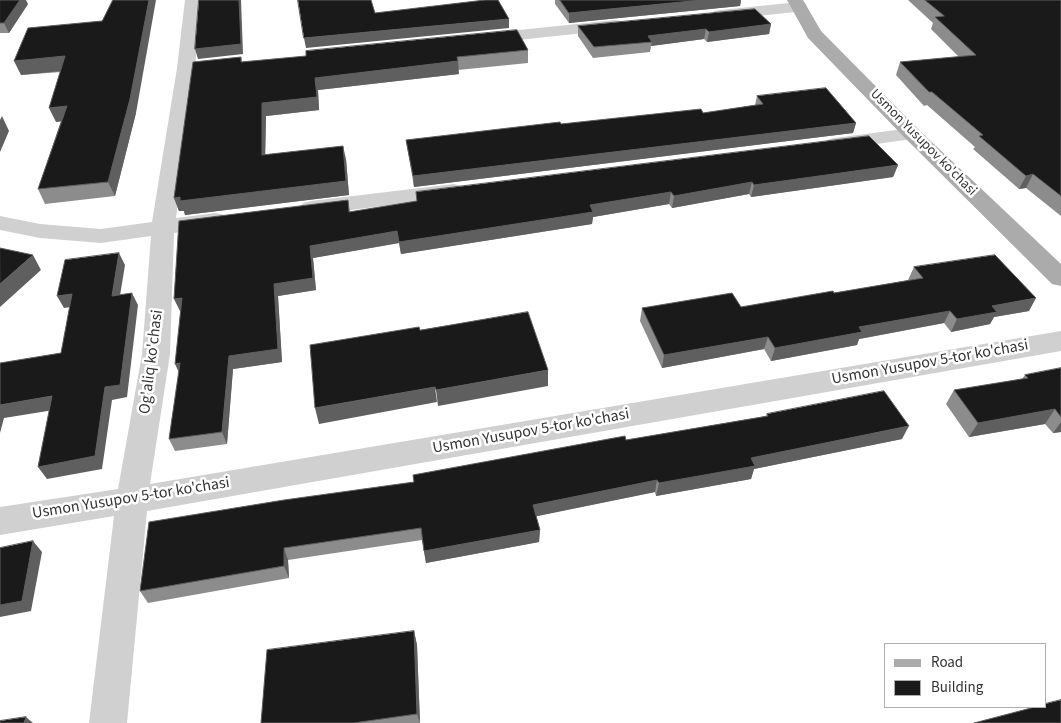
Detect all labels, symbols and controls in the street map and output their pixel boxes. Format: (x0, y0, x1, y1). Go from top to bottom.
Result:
street label: Usmon Yusupov ko'chasi (866, 86, 980, 200)
street label: Og'aliq ko'chasi (136, 309, 168, 415)
street label: Usmon Yusupov 5-tor ko'chasi (830, 336, 1030, 390)
street label: Usmon Yusupov 5-tor ko'chasi (431, 405, 631, 459)
street label: Usmon Yusupov 5-tor ko'chasi (31, 474, 231, 524)
legend (884, 643, 1046, 708)
text: Road (931, 652, 963, 673)
text: Building (931, 677, 983, 698)

